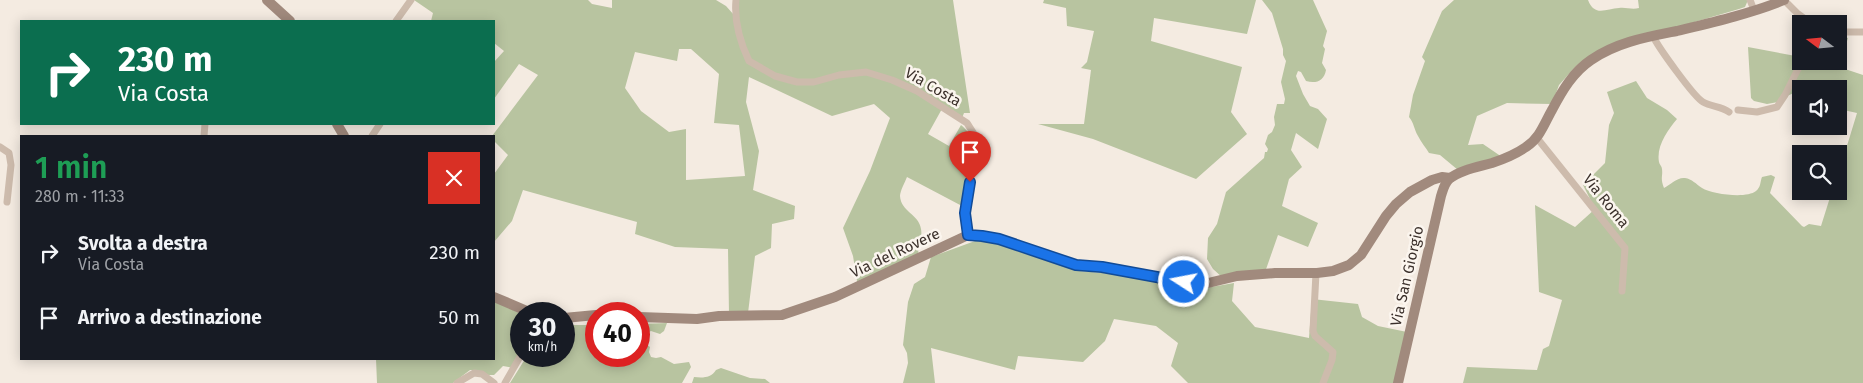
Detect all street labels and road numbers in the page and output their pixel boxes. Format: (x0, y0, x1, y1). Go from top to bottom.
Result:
street label: Via Costa (902, 64, 964, 110)
street label: Via Roma (1579, 171, 1633, 231)
street label: Via del Rovere (847, 224, 943, 282)
street label: Via San Giorgio (1387, 224, 1427, 328)

